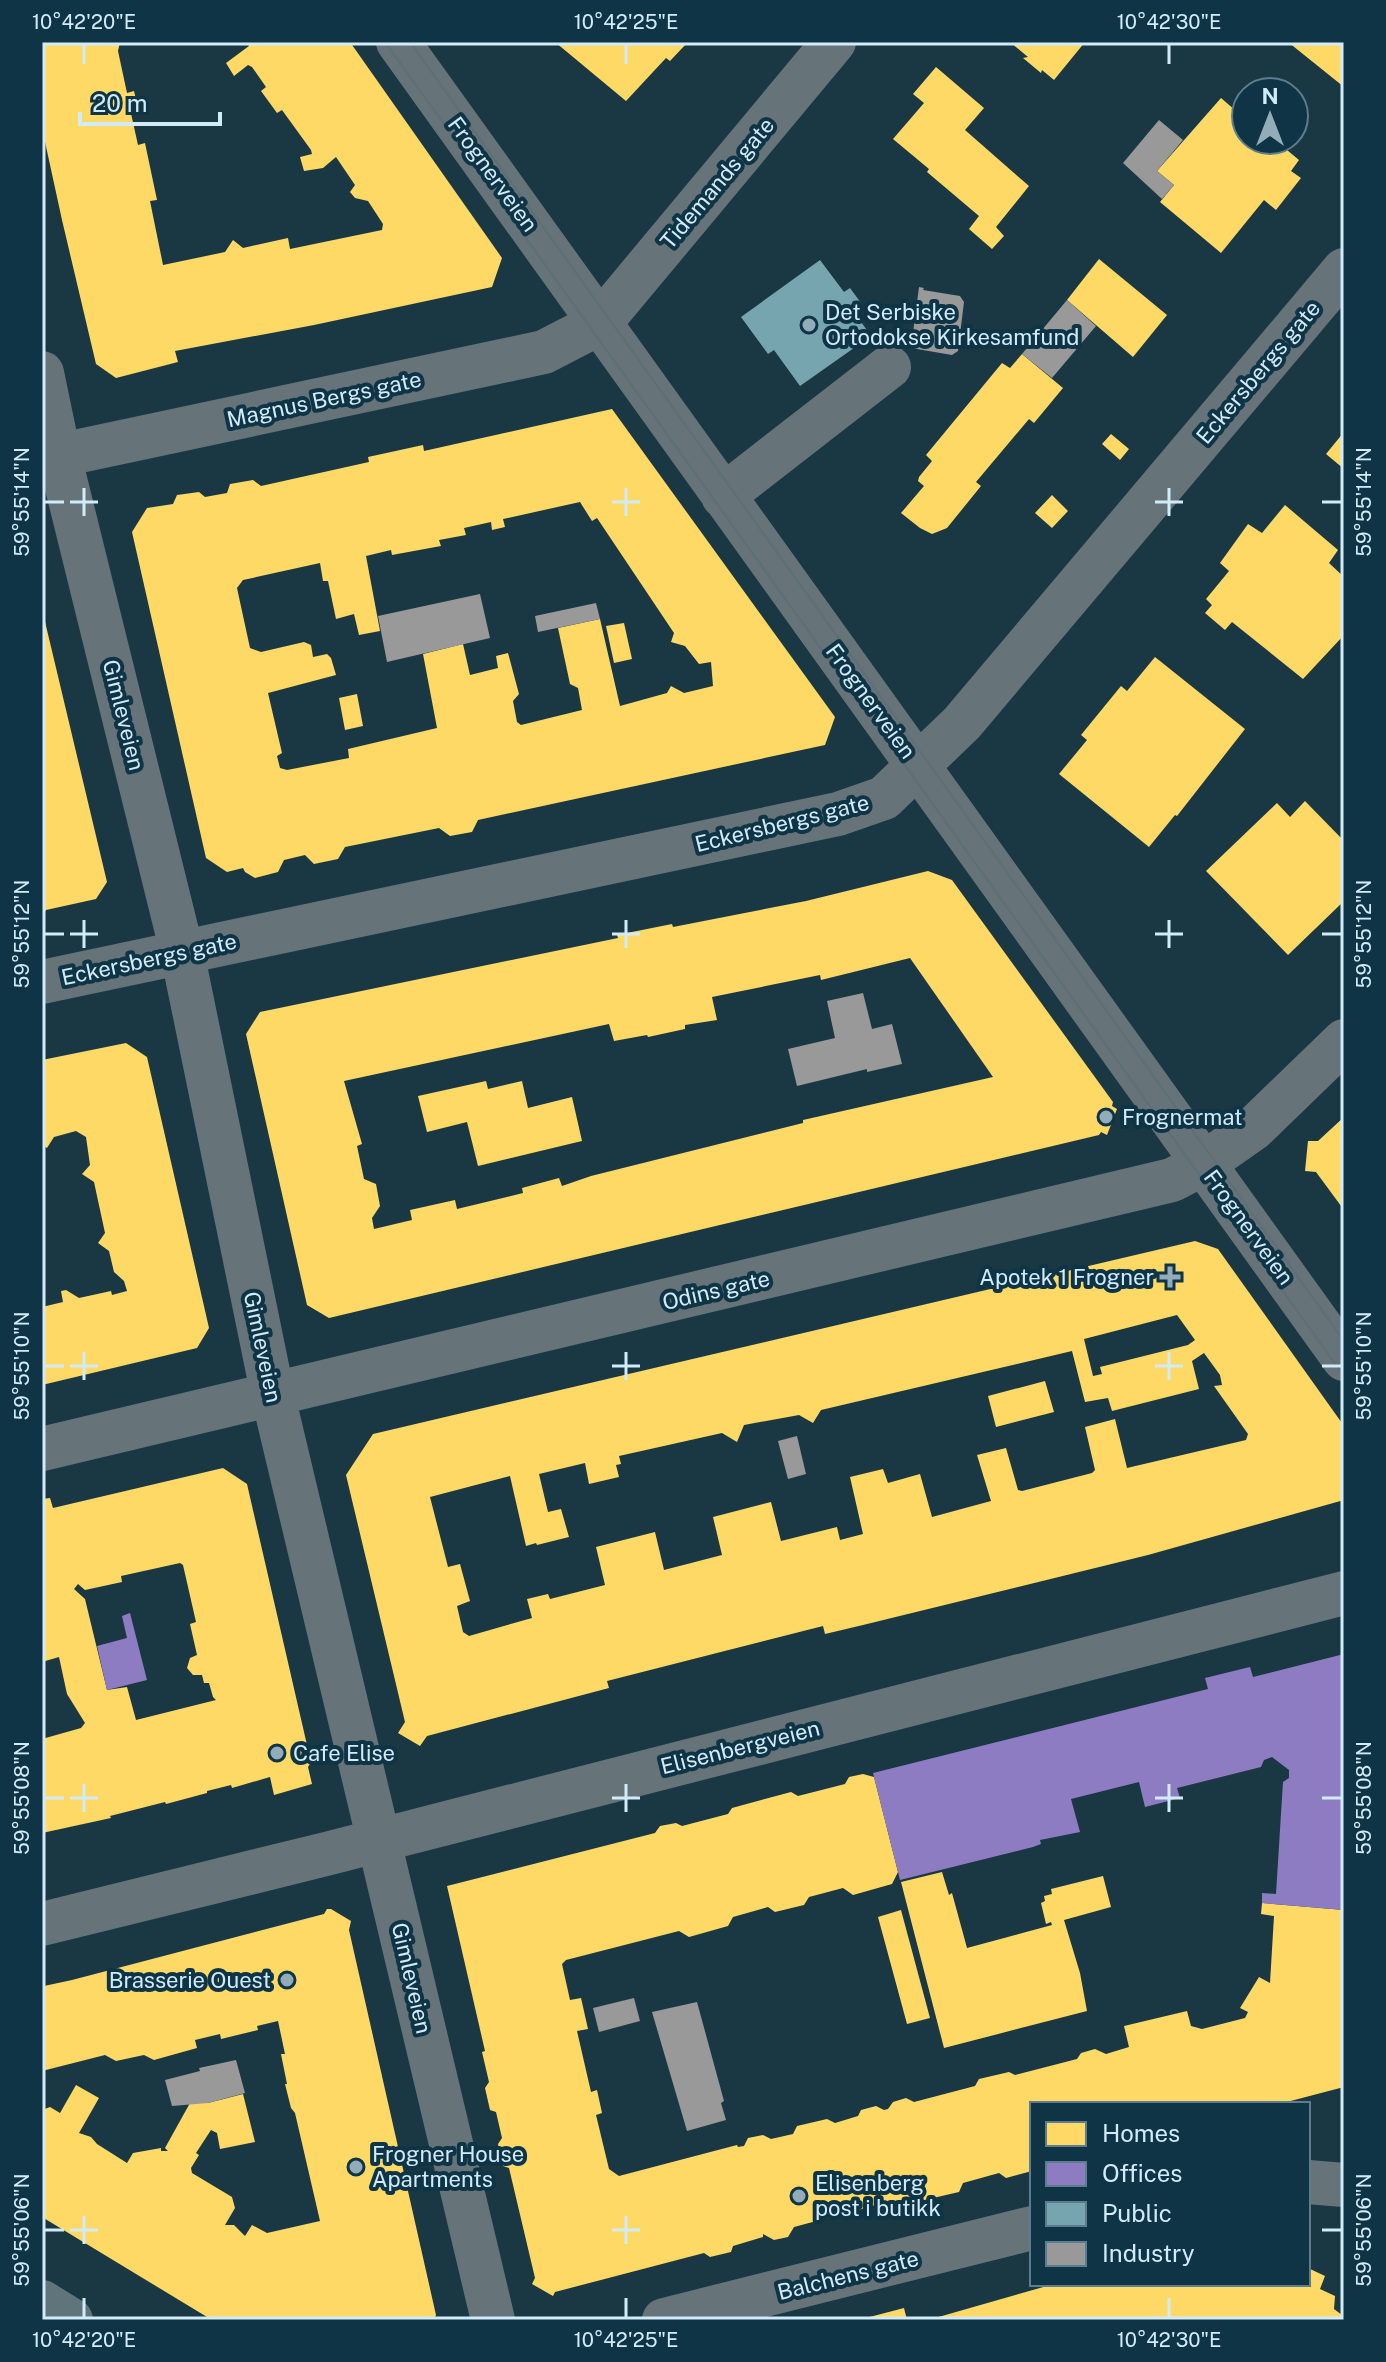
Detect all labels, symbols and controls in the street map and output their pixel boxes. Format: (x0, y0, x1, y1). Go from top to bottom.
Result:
text: 10°42'20"E (32, 10, 136, 34)
text: 10°42'25"E (574, 10, 678, 34)
text: 10°42'30"E (1117, 10, 1221, 34)
scale bar (80, 76, 220, 126)
north arrow (1230, 76, 1310, 156)
text: N (1261, 83, 1279, 109)
text: 20 m (92, 89, 148, 117)
street label: Frognerveien (443, 112, 543, 236)
street label: Tidemands gate (655, 112, 779, 254)
street label: Eckersbergs gate (1191, 295, 1325, 449)
place label: Det Serbiske Ortodokse Kirkesamfund (825, 299, 1079, 350)
marker: Det Serbiske Ortodokse Kirkesamfund (800, 316, 818, 334)
street label: Magnus Bergs gate (224, 366, 424, 432)
text: 59°55'14"N (10, 447, 34, 557)
text: 59°55'14"N (1352, 447, 1376, 557)
street label: Frognerveien (821, 639, 921, 763)
street label: Gimleveien (98, 657, 150, 773)
street label: Eckersbergs gate (692, 789, 872, 857)
text: 59°55'12"N (10, 880, 34, 988)
text: 59°55'12"N (1352, 880, 1376, 988)
street label: Eckersbergs gate (59, 928, 239, 990)
place label: Frognermat (1122, 1104, 1243, 1130)
marker: Frognermat (1097, 1108, 1115, 1126)
street label: Frognerveien (1199, 1165, 1299, 1289)
place label: Apotek 1 Frogner (979, 1264, 1154, 1290)
street label: Odins gate (660, 1265, 772, 1315)
marker: Apotek 1 Frogner (1161, 1268, 1179, 1286)
street label: Gimleveien (239, 1289, 287, 1405)
text: 59°55'10"N (10, 1311, 34, 1421)
text: 59°55'10"N (1352, 1311, 1376, 1421)
street label: Elisenbergveien (658, 1715, 822, 1779)
place label: Cafe Elise (293, 1740, 395, 1766)
text: 59°55'08"N (10, 1741, 34, 1855)
text: 59°55'08"N (1352, 1741, 1376, 1855)
marker: Cafe Elise (268, 1744, 286, 1762)
street label: Gimleveien (387, 1920, 437, 2036)
place label: Brasserie Ouest (109, 1967, 271, 1993)
marker: Brasserie Ouest (278, 1971, 296, 1989)
legend (1030, 2102, 1310, 2286)
text: Homes (1102, 2119, 1180, 2147)
place label: Frogner House Apartments (372, 2141, 524, 2192)
marker: Frogner House Apartments (347, 2158, 365, 2176)
text: Offices (1102, 2159, 1182, 2187)
place label: Elisenberg post i butikk (815, 2170, 941, 2221)
text: 59°55'06"N (10, 2173, 34, 2287)
text: 59°55'06"N (1352, 2173, 1376, 2287)
marker: Elisenberg post i butikk (790, 2187, 808, 2205)
text: Public (1102, 2199, 1172, 2227)
text: Industry (1102, 2239, 1195, 2267)
street label: Balchens gate (775, 2245, 921, 2305)
text: 10°42'20"E (32, 2328, 136, 2352)
text: 10°42'25"E (574, 2328, 678, 2352)
text: 10°42'30"E (1117, 2328, 1221, 2352)

